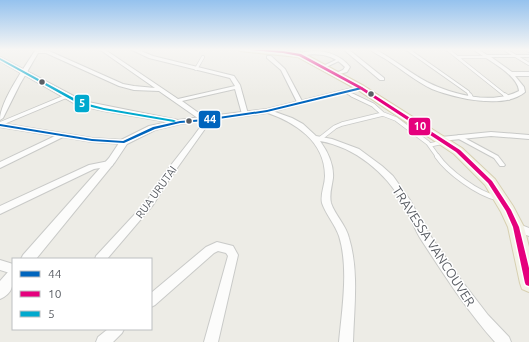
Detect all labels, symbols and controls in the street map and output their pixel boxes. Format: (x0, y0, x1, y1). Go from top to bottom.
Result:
unlabelled marker (37, 77, 47, 87)
unlabelled marker (366, 89, 376, 99)
line badge: 5 (74, 94, 90, 113)
text: 5 (79, 97, 85, 109)
line badge: 44 (198, 110, 221, 129)
text: 44 (204, 113, 216, 125)
unlabelled marker (184, 116, 194, 126)
line badge: 10 (408, 117, 431, 136)
text: 10 (414, 120, 426, 132)
street label: RUA URUTAI (133, 164, 179, 220)
street label: TRAVESSA VANCOUVER (390, 184, 478, 308)
legend (12, 258, 152, 330)
text: 44 (48, 267, 62, 280)
text: 10 (48, 287, 62, 300)
text: 5 (48, 307, 55, 320)

